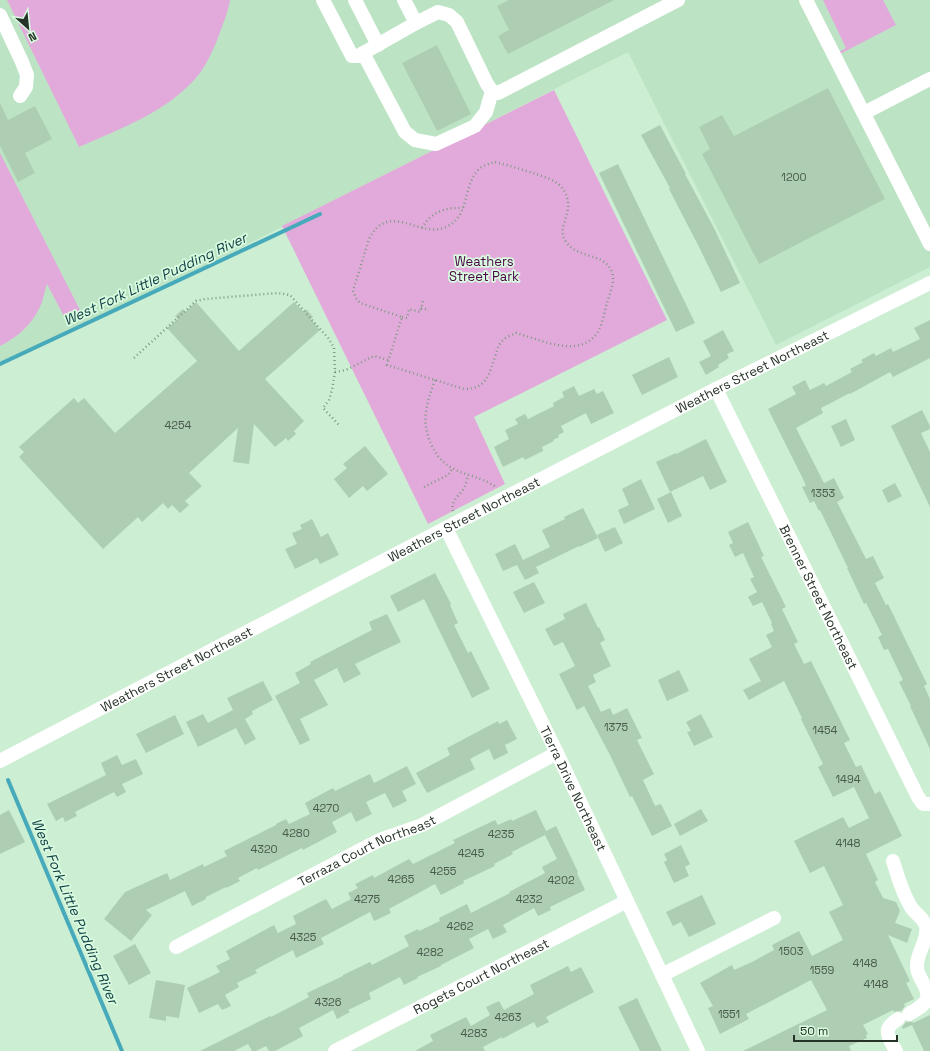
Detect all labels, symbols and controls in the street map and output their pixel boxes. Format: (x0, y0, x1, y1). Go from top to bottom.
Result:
north arrow (8, 8, 48, 48)
text: N (26, 29, 39, 45)
house number: 1200 (781, 170, 807, 184)
water label: West Fork Little Pudding River (60, 228, 251, 329)
park label: Weathers Street Park (449, 253, 519, 285)
street label: Weathers Street Northeast (673, 326, 832, 417)
house number: 4254 (165, 418, 192, 432)
street label: Weathers Street Northeast (385, 473, 543, 566)
house number: 1353 (811, 486, 836, 500)
street label: Brenner Street Northeast (776, 522, 861, 672)
street label: Weathers Street Northeast (98, 623, 256, 716)
house number: 1375 (604, 720, 628, 734)
street label: Tierra Drive Northeast (536, 723, 610, 854)
house number: 1454 (813, 723, 838, 737)
house number: 1494 (835, 772, 861, 786)
house number: 4270 (313, 801, 339, 815)
street label: Terraza Court Northeast (295, 811, 439, 890)
water label: West Fork Little Pudding River (28, 815, 123, 1008)
house number: 4280 (282, 826, 310, 840)
house number: 4235 (488, 827, 515, 841)
house number: 4148 (836, 836, 861, 850)
house number: 4320 (250, 842, 278, 856)
house number: 4245 (458, 846, 485, 860)
house number: 4255 (430, 864, 457, 878)
house number: 4265 (388, 872, 415, 886)
house number: 4202 (547, 873, 575, 887)
house number: 4275 (354, 892, 381, 906)
house number: 4232 (516, 892, 543, 906)
house number: 4262 (447, 919, 474, 933)
house number: 4325 (290, 930, 317, 944)
street label: Rogets Court Northeast (410, 935, 552, 1018)
house number: 1503 (779, 944, 804, 958)
house number: 4282 (417, 945, 444, 959)
house number: 4148 (853, 956, 878, 970)
house number: 1559 (810, 963, 835, 977)
house number: 4148 (864, 977, 889, 991)
house number: 4326 (315, 995, 342, 1009)
house number: 1551 (718, 1007, 740, 1021)
house number: 4263 (495, 1010, 522, 1024)
scale bar (794, 1017, 897, 1043)
text: 50 m (800, 1023, 828, 1039)
house number: 4283 (460, 1026, 488, 1040)

